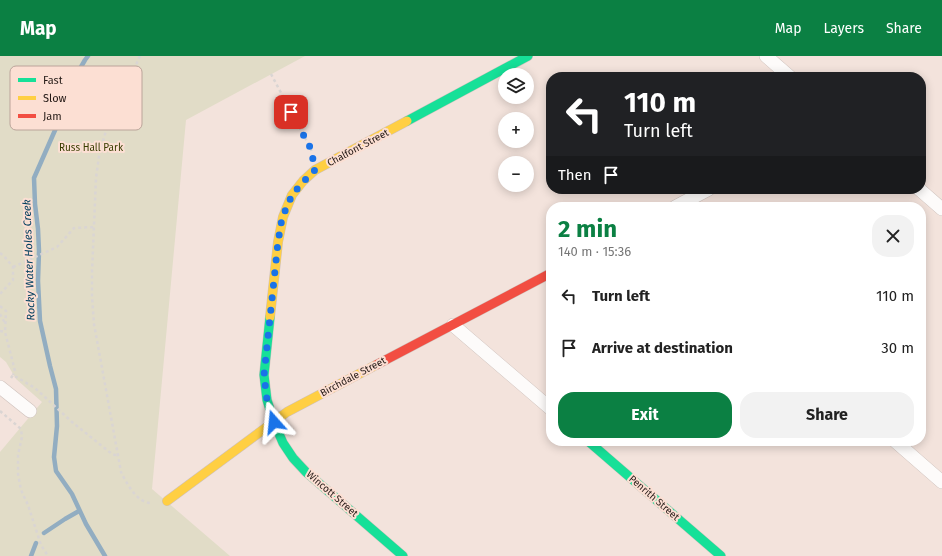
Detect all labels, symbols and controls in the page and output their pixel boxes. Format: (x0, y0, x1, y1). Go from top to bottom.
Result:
text: Map (20, 17, 57, 40)
text: Map (775, 20, 801, 37)
text: Layers (823, 20, 864, 37)
text: Share (886, 20, 922, 37)
legend (10, 66, 142, 130)
map controls (498, 68, 534, 192)
button: layers (498, 68, 534, 104)
text: Fast (43, 74, 63, 87)
text: 110 m (624, 86, 696, 119)
icon: left (558, 88, 610, 140)
text: Slow (43, 92, 67, 105)
pin (274, 95, 308, 129)
icon: arrive (280, 101, 302, 123)
text: Jam (43, 110, 62, 123)
button: + (498, 112, 534, 148)
text: Turn left (624, 120, 693, 142)
street label: Chalfont Street (325, 127, 391, 169)
park label: Russ Hall Park (59, 142, 124, 154)
button: − (498, 156, 534, 192)
icon: arrive (600, 164, 622, 186)
text: Then (558, 166, 592, 184)
water label: Rocky Water Holes Creek (20, 199, 38, 321)
text: 2 min (558, 215, 617, 243)
button: close (872, 215, 914, 257)
text: 140 m · 15:36 (558, 244, 631, 259)
icon: left (558, 285, 580, 307)
text: Turn left (592, 287, 650, 305)
text: 110 m (876, 287, 914, 305)
icon: arrive (558, 337, 580, 359)
text: Arrive at destination (592, 339, 733, 357)
text: 30 m (881, 339, 914, 357)
street label: Birchdale Street (318, 354, 388, 399)
button: Exit (558, 392, 732, 438)
button: Share (740, 392, 914, 438)
position arrow (253, 401, 295, 443)
street label: Wincott Street (304, 468, 361, 520)
street label: Penrith Street (626, 473, 682, 523)

